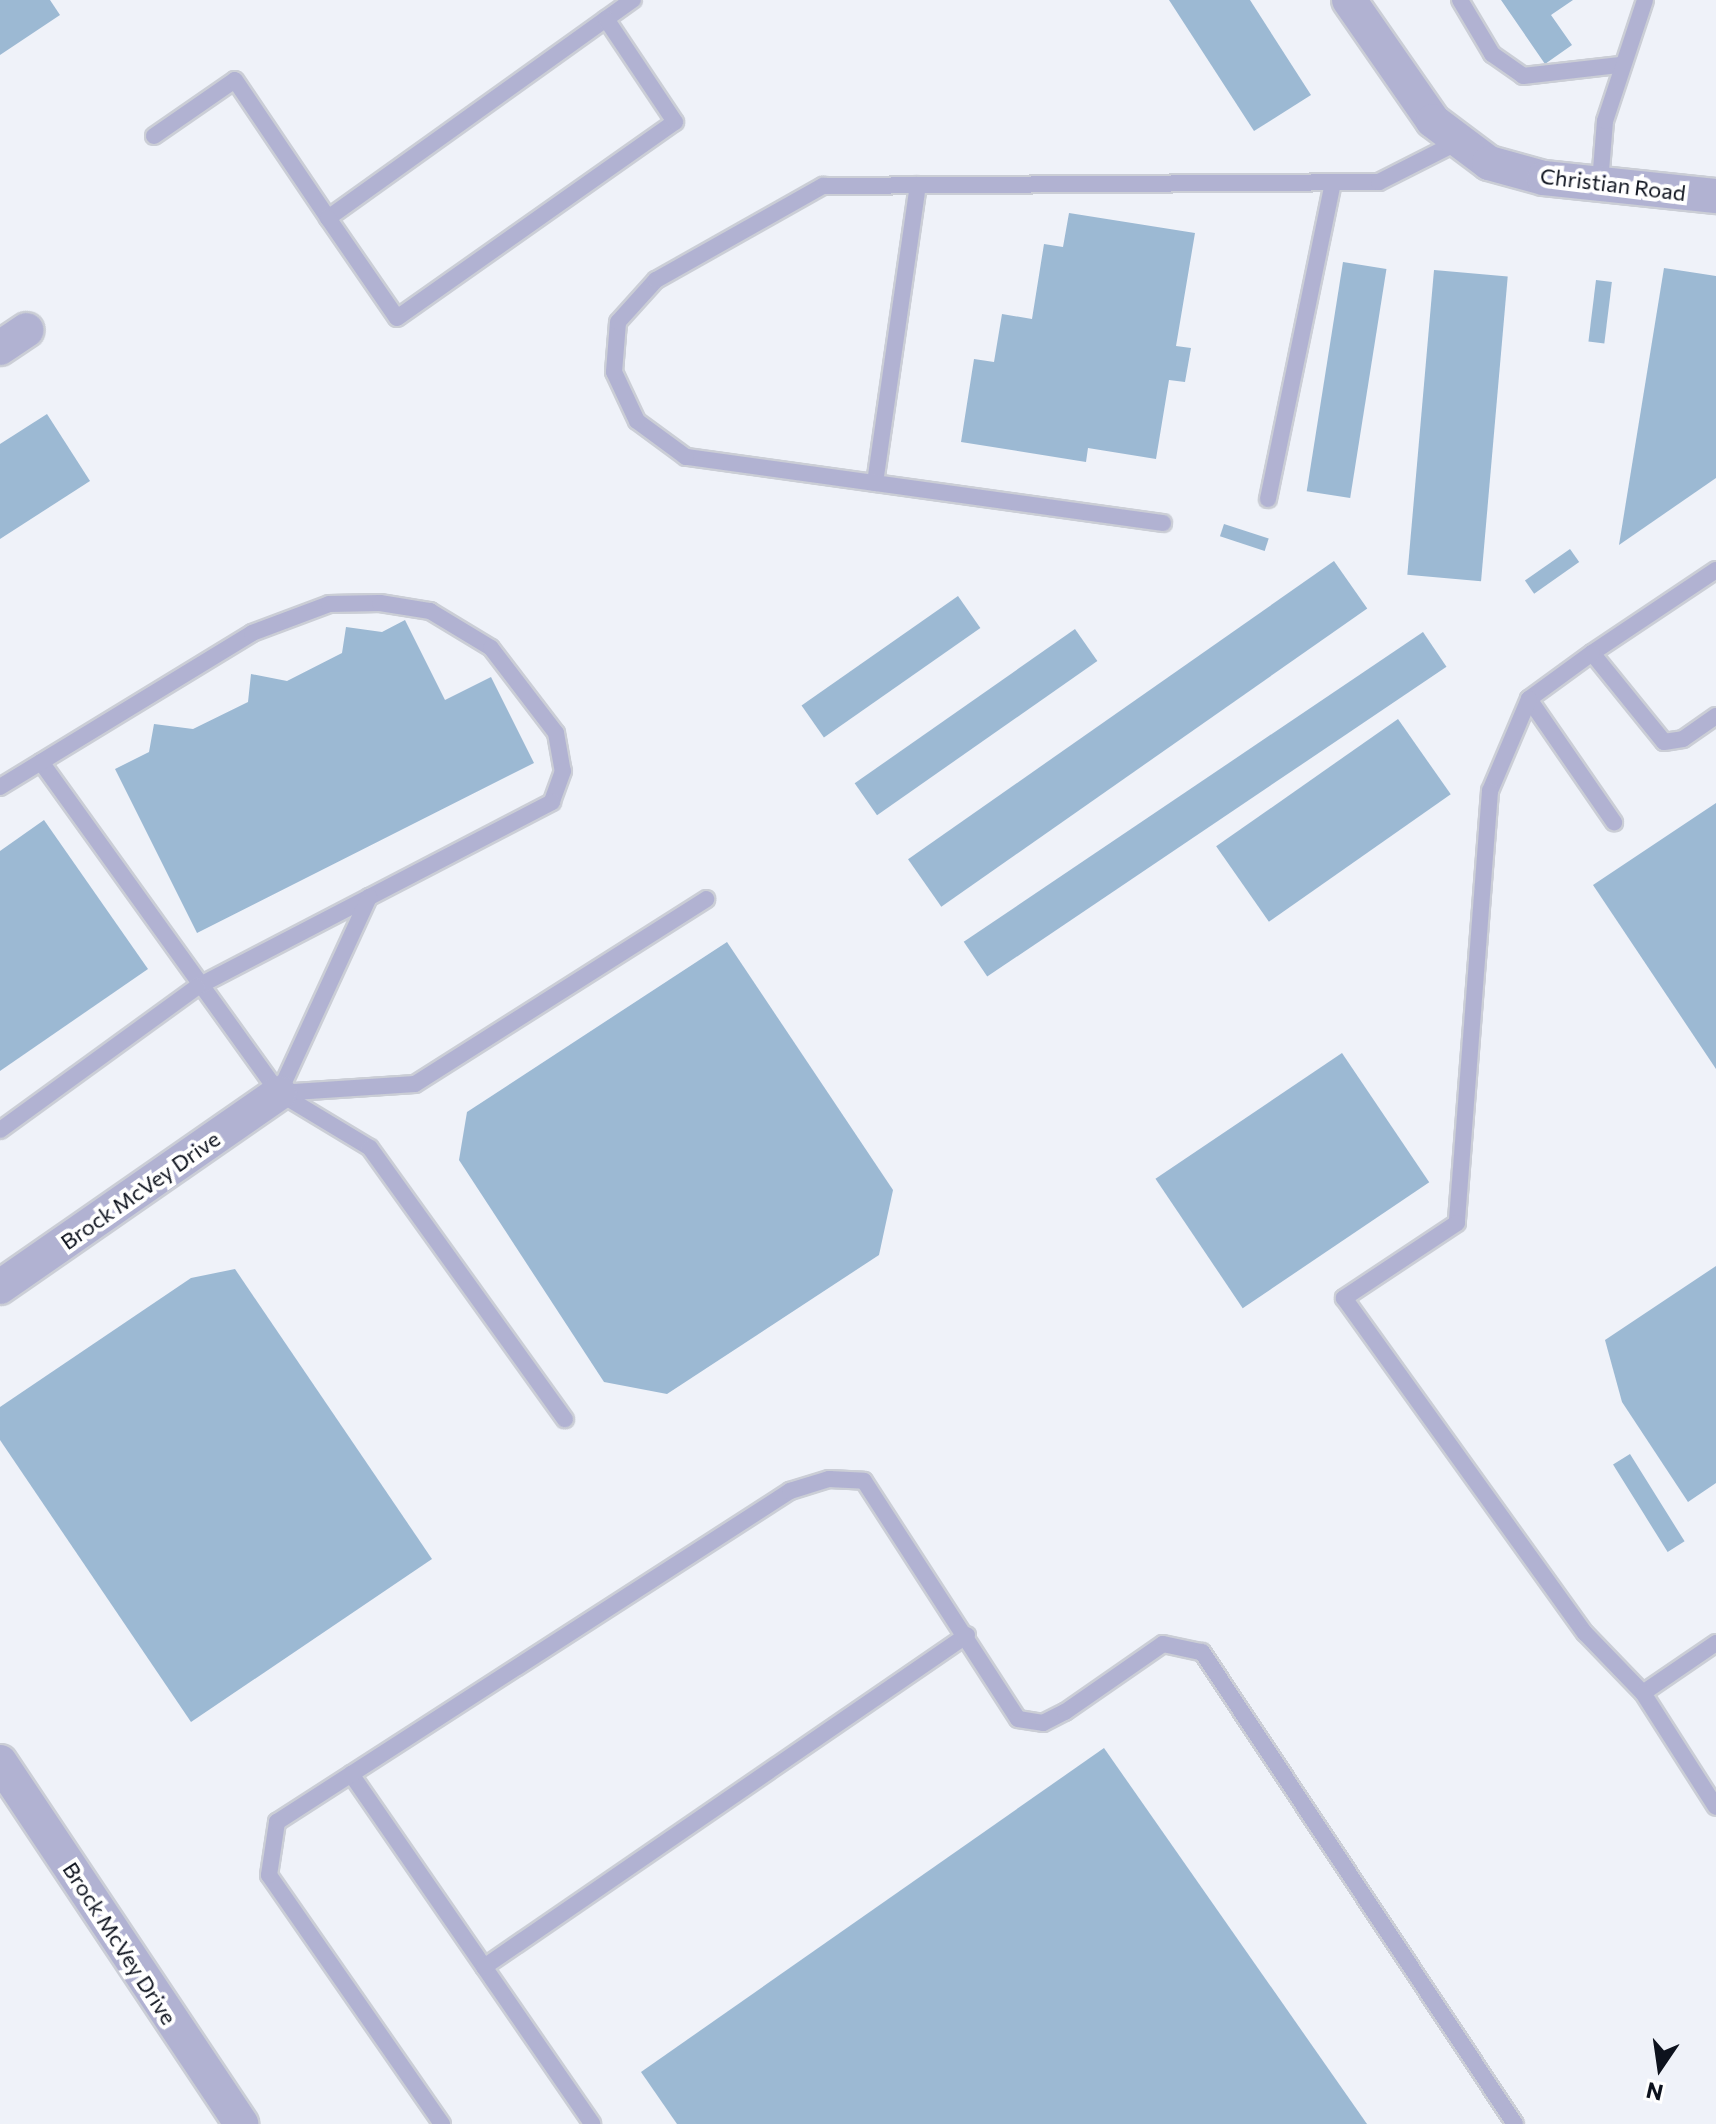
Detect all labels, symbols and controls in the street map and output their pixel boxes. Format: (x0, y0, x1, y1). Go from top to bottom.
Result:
street label: Christian Road (1539, 162, 1687, 206)
street label: Brock McVey Drive (55, 1125, 225, 1255)
street label: Brock McVey Drive (58, 1857, 182, 2029)
north arrow (1620, 2028, 1700, 2108)
text: N (1643, 2077, 1666, 2107)

